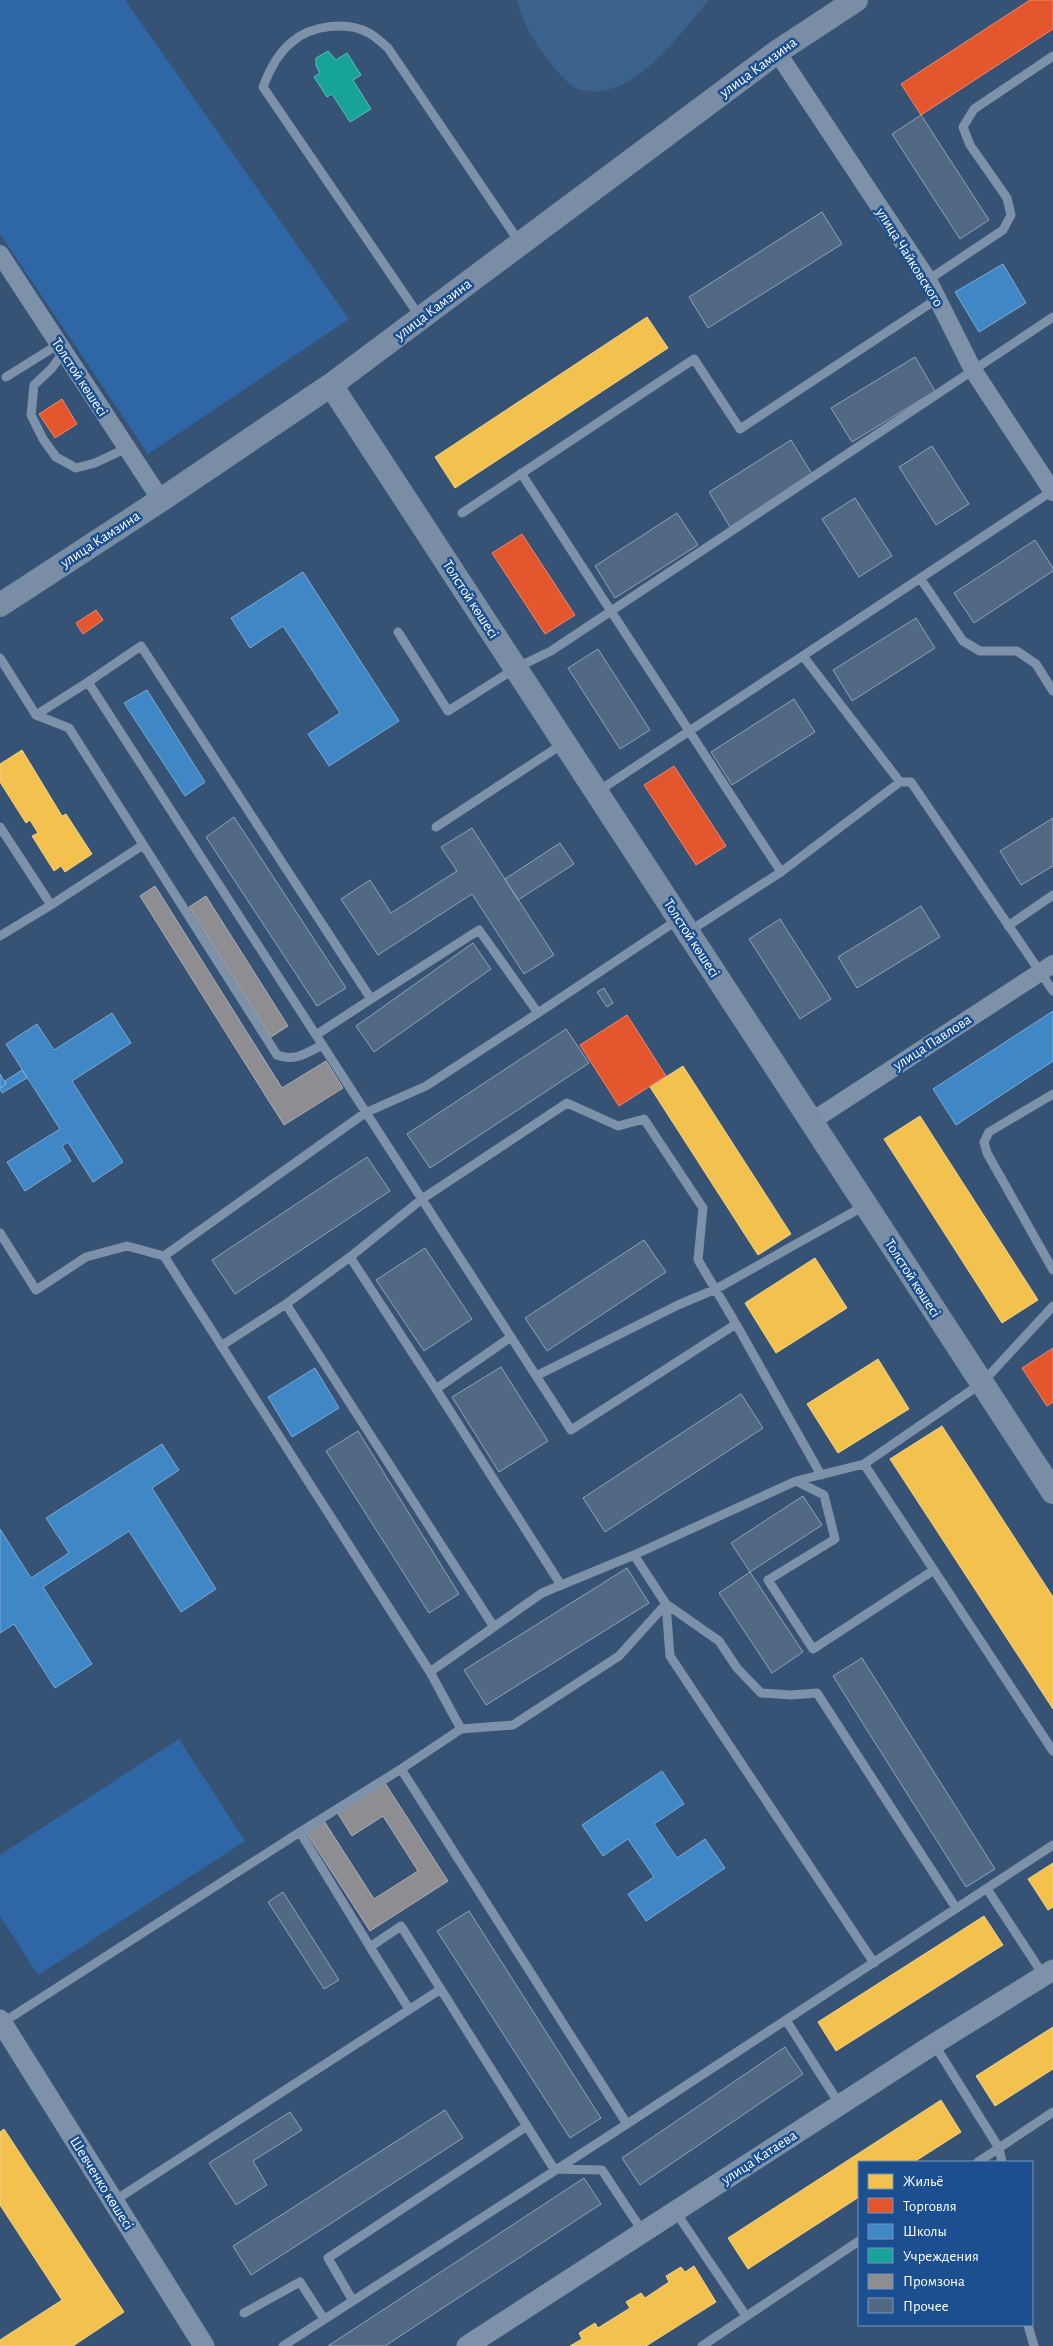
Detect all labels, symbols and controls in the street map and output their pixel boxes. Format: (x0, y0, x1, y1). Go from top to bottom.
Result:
street label: улица Камзина (716, 34, 800, 101)
street label: улица Чайковского (873, 204, 946, 309)
street label: улица Камзина (392, 276, 474, 343)
street label: Толстой көшесі (49, 335, 110, 419)
street label: улица Камзина (57, 508, 143, 571)
street label: Толстой көшесі (440, 557, 501, 641)
street label: Толстой көшесі (661, 896, 722, 980)
street label: улица Павлова (890, 1012, 974, 1074)
street label: Толстой көшесі (882, 1236, 943, 1320)
street label: улица Катаева (718, 2128, 800, 2188)
street label: Шевченко көшесі (67, 2134, 136, 2232)
legend (858, 2161, 1033, 2326)
text: Жильё (903, 2174, 943, 2189)
text: Торговля (903, 2199, 957, 2214)
text: Школы (903, 2224, 947, 2239)
text: Учреждения (903, 2249, 979, 2264)
text: Промзона (903, 2274, 965, 2289)
text: Прочее (903, 2299, 949, 2314)

